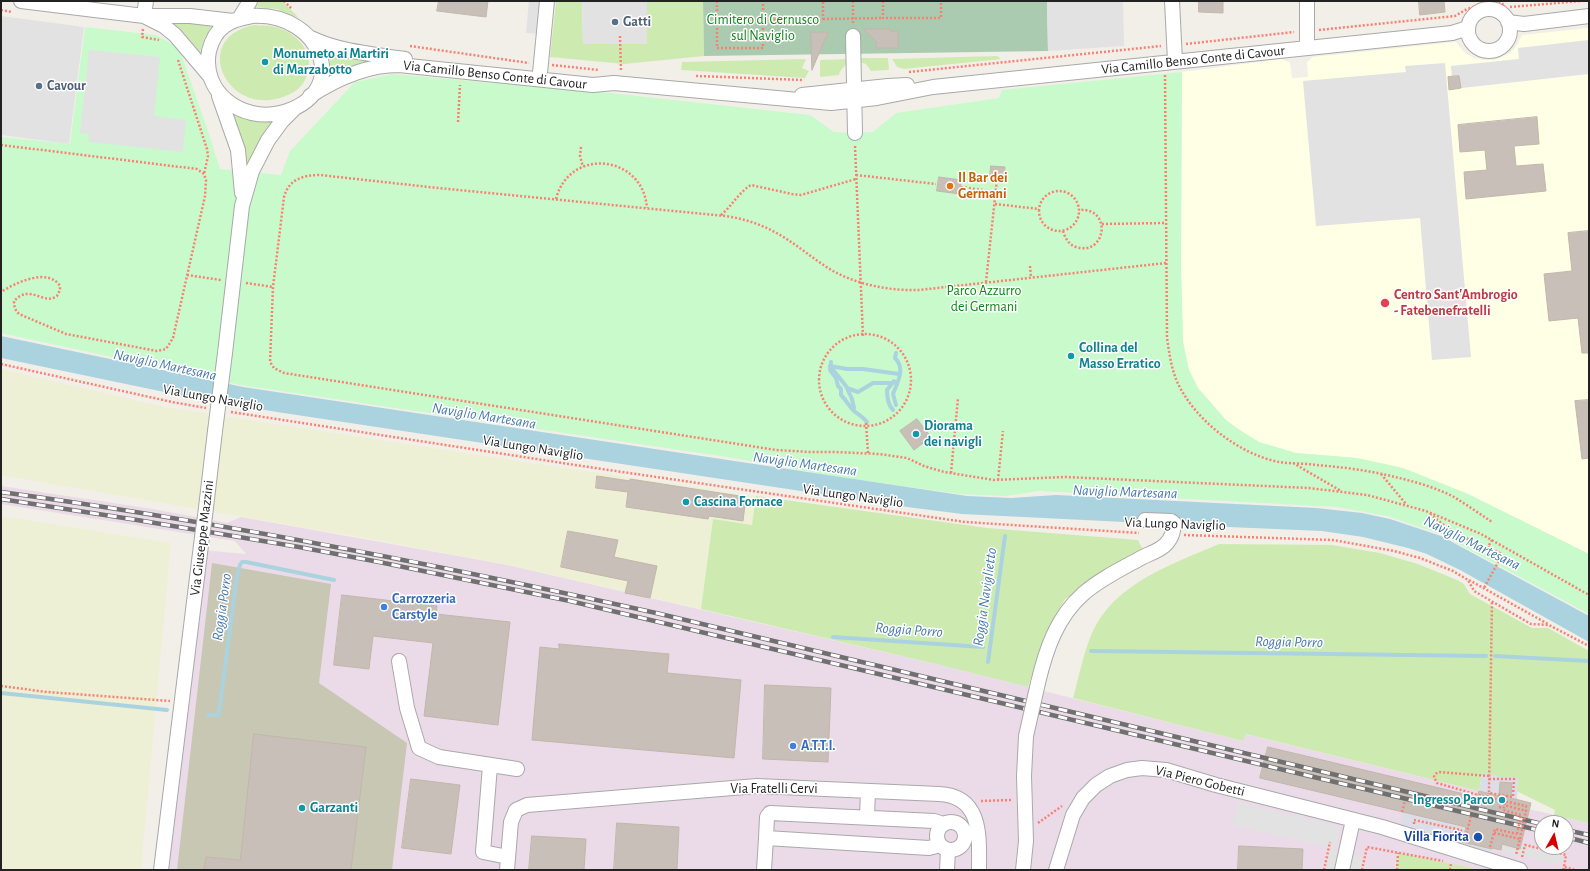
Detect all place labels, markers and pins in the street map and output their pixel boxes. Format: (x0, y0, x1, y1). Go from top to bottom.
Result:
place label: Gatti (623, 14, 651, 30)
marker: Gatti (610, 17, 620, 27)
place label: Monumeto ai Martiri di Marzabotto (273, 46, 389, 78)
marker: Monumeto ai Martiri di Marzabotto (260, 57, 270, 67)
place label: Cavour (47, 78, 86, 94)
marker: Cavour (34, 81, 44, 91)
place label: Il Bar dei Germani (958, 170, 1008, 202)
marker: Il Bar dei Germani (945, 181, 955, 191)
place label: Centro Sant'Ambrogio - Fatebenefratelli (1394, 287, 1518, 320)
marker: Centro Sant'Ambrogio - Fatebenefratelli (1379, 297, 1391, 309)
place label: Collina del Masso Erratico (1079, 340, 1161, 372)
marker: Collina del Masso Erratico (1066, 351, 1076, 361)
place label: Diorama dei navigli (924, 418, 982, 450)
marker: Diorama dei navigli (911, 429, 921, 439)
place label: Cascina Fornace (694, 494, 783, 510)
marker: Cascina Fornace (681, 497, 691, 507)
place label: Carrozzeria Carstyle (392, 591, 456, 624)
marker: Carrozzeria Carstyle (379, 602, 389, 612)
place label: A.T.T.I. (801, 738, 835, 754)
marker: A.T.T.I. (788, 741, 798, 751)
place label: Ingresso Parco (1413, 792, 1494, 808)
marker: Ingresso Parco (1497, 795, 1507, 805)
place label: Garzanti (310, 800, 358, 816)
marker: Garzanti (297, 803, 307, 813)
place label: Villa Fiorita (1404, 829, 1469, 845)
marker: Villa Fiorita (1472, 831, 1484, 843)

